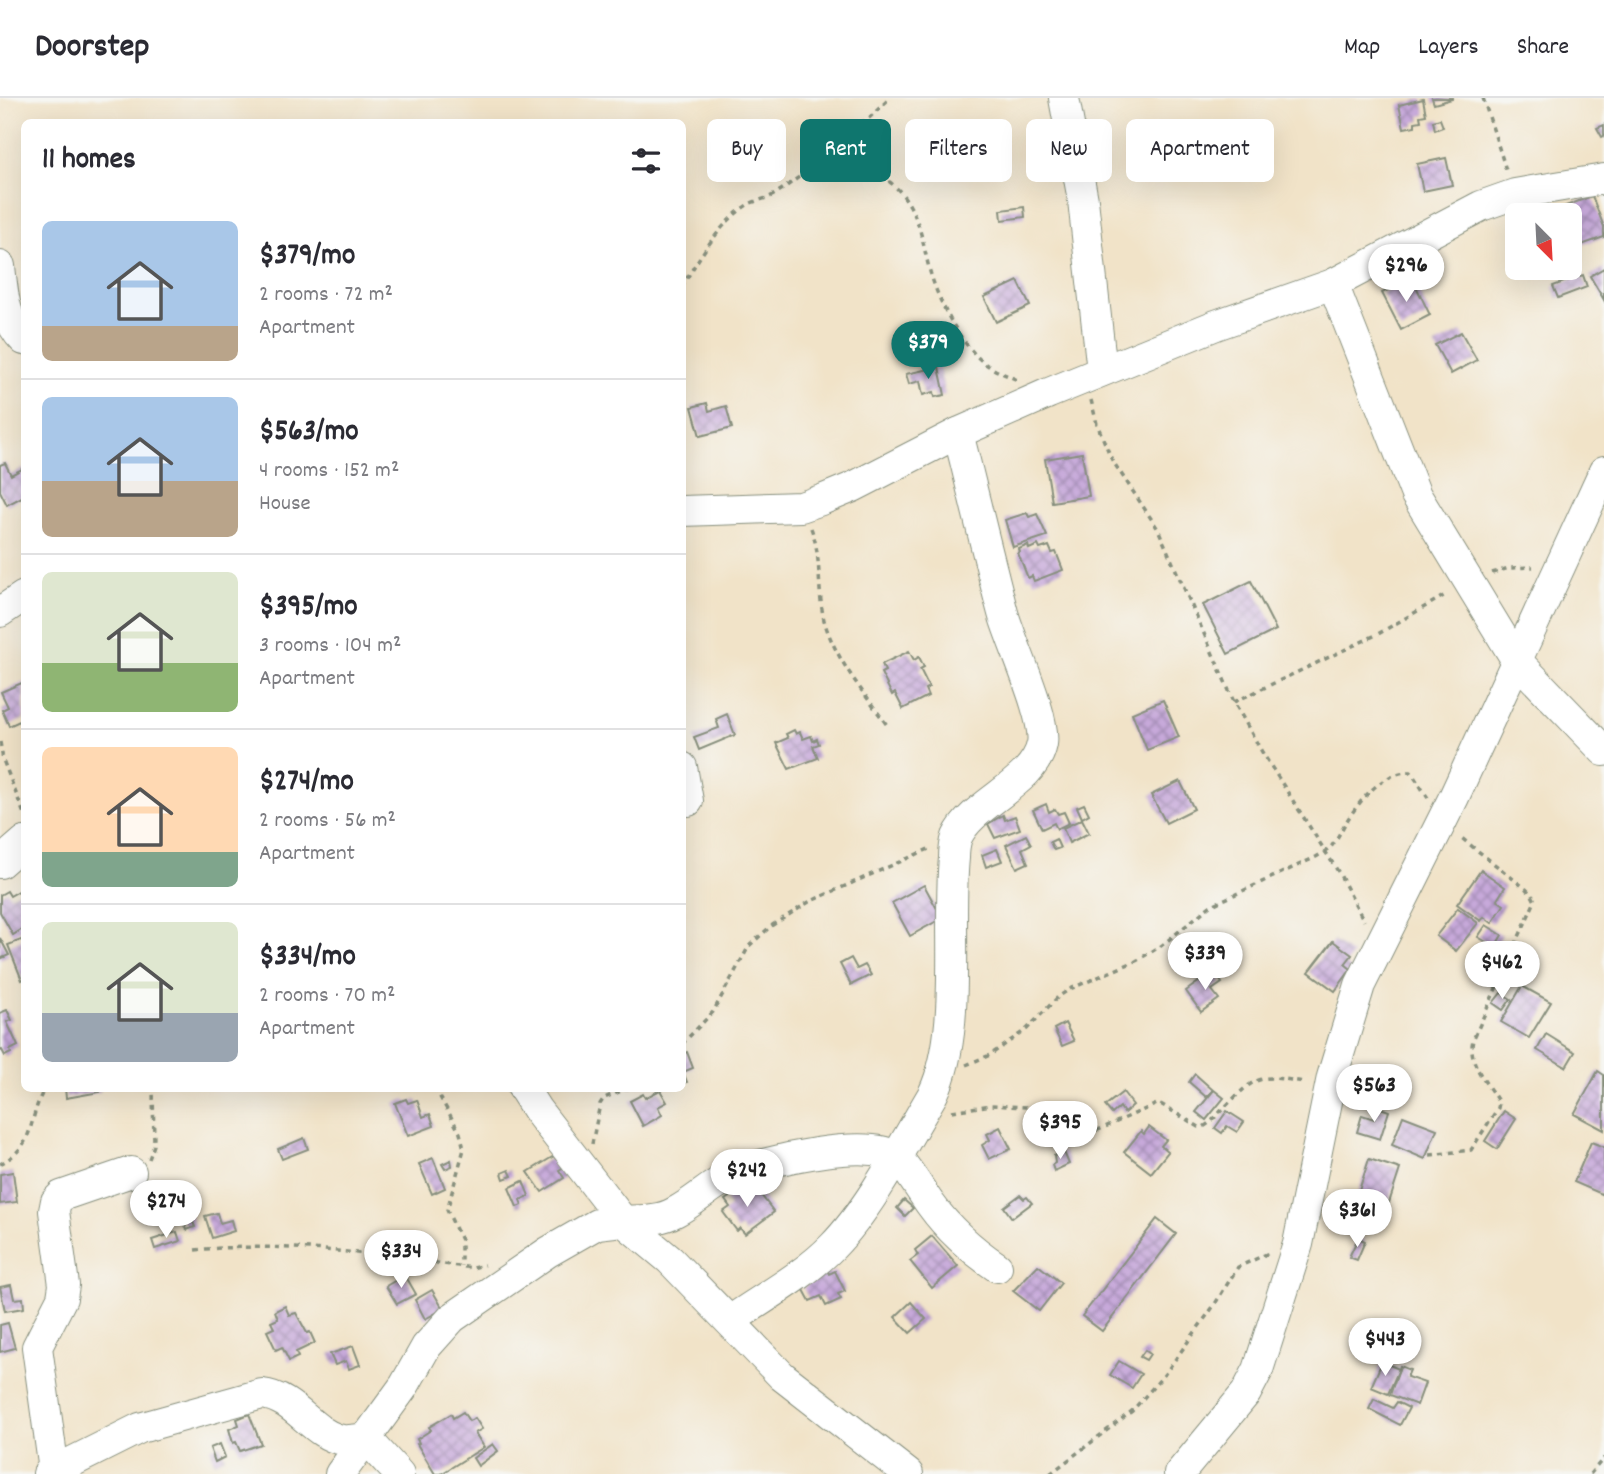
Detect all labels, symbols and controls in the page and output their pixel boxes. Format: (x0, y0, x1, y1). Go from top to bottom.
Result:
text: Doorstep (35, 25, 149, 72)
text: Map (1344, 31, 1380, 65)
text: Layers (1418, 31, 1479, 65)
text: Share (1517, 31, 1569, 65)
chip: Buy (707, 119, 786, 182)
chip: Rent (800, 119, 891, 182)
chip: Filters (905, 119, 1012, 182)
chip: New (1026, 119, 1112, 182)
chip: Apartment (1126, 119, 1274, 182)
text: 11 homes (42, 140, 136, 183)
icon: filters (627, 142, 665, 180)
north arrow (1505, 203, 1582, 280)
map controls (1505, 203, 1582, 280)
text: $379/mo (259, 236, 355, 279)
pin: $296 (1365, 244, 1447, 304)
icon: home (98, 249, 182, 333)
text: $296 (1384, 250, 1428, 283)
text: 2 rooms · 72 m² (259, 279, 393, 312)
text: Apartment (259, 312, 355, 345)
pin: $379 (887, 322, 969, 381)
text: $379 (907, 327, 949, 360)
text: $563/mo (259, 412, 359, 455)
icon: home (98, 425, 182, 509)
text: 4 rooms · 152 m² (259, 455, 399, 488)
text: House (259, 488, 311, 521)
text: $395/mo (259, 587, 358, 630)
icon: home (98, 600, 182, 684)
text: 3 rooms · 104 m² (259, 630, 401, 663)
text: Apartment (259, 663, 355, 696)
text: $274/mo (259, 762, 354, 805)
icon: home (98, 775, 182, 859)
text: 2 rooms · 56 m² (259, 805, 396, 838)
text: Apartment (259, 838, 355, 871)
pin: $339 (1164, 932, 1246, 992)
text: $334/mo (259, 937, 356, 980)
text: $339 (1184, 938, 1226, 971)
pin: $462 (1461, 942, 1543, 1001)
text: $462 (1481, 947, 1523, 980)
icon: home (98, 950, 182, 1034)
text: 2 rooms · 70 m² (259, 980, 395, 1013)
text: Apartment (259, 1013, 355, 1046)
pin: $563 (1333, 1065, 1415, 1124)
text: $563 (1352, 1070, 1396, 1103)
pin: $395 (1019, 1102, 1101, 1161)
text: $395 (1038, 1107, 1082, 1140)
pin: $242 (706, 1150, 788, 1209)
text: $242 (726, 1155, 768, 1188)
pin: $274 (125, 1180, 207, 1240)
text: $274 (146, 1186, 186, 1219)
pin: $361 (1316, 1190, 1398, 1249)
text: $361 (1338, 1195, 1376, 1228)
pin: $334 (360, 1230, 442, 1290)
text: $334 (380, 1236, 422, 1269)
pin: $443 (1344, 1318, 1426, 1378)
text: $443 (1365, 1324, 1405, 1357)

